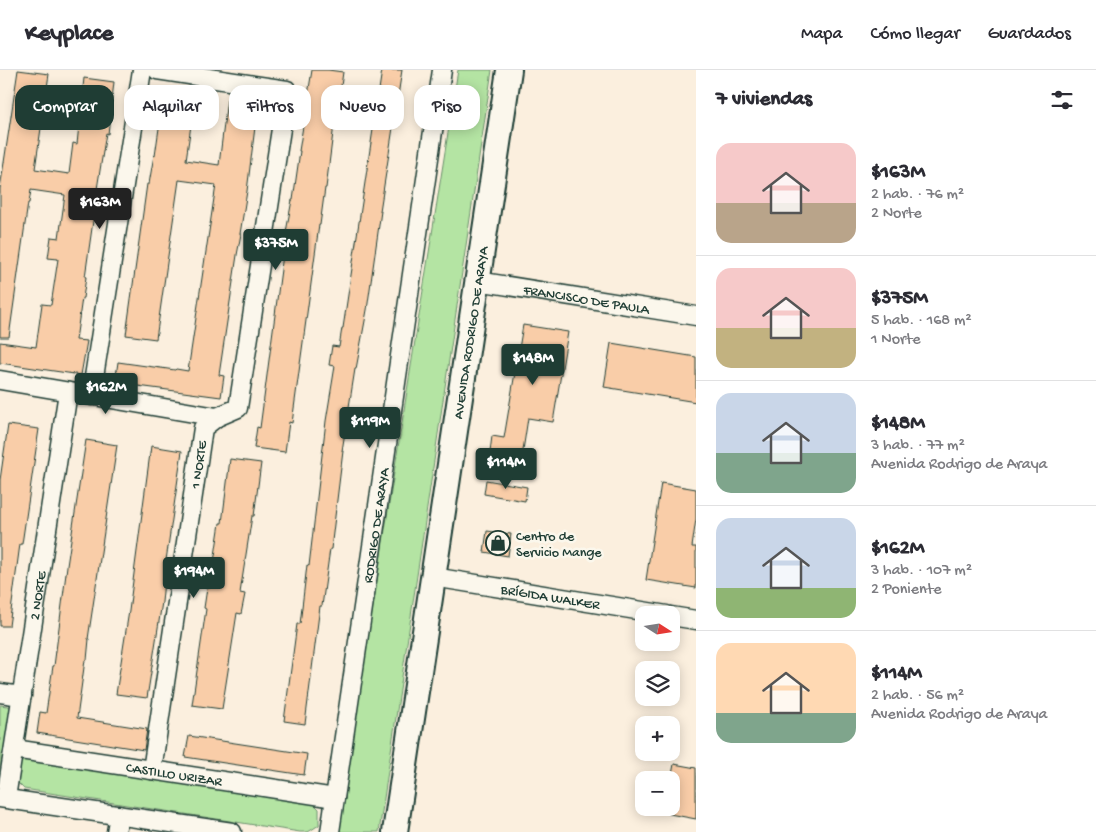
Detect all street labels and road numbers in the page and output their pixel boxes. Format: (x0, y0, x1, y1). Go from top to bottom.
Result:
street label: AVENIDA RODRIGO DE ARAYA (451, 245, 494, 420)
street label: FRANCISCO DE PAULA (521, 282, 651, 320)
street label: 1 NORTE (188, 438, 212, 491)
street label: RODRIGO DE ARAYA (361, 466, 395, 584)
street label: 2 NORTE (27, 569, 52, 621)
street label: BRÍGIDA WALKER (498, 582, 601, 615)
street label: CASTILLO URIZAR (125, 760, 223, 792)

